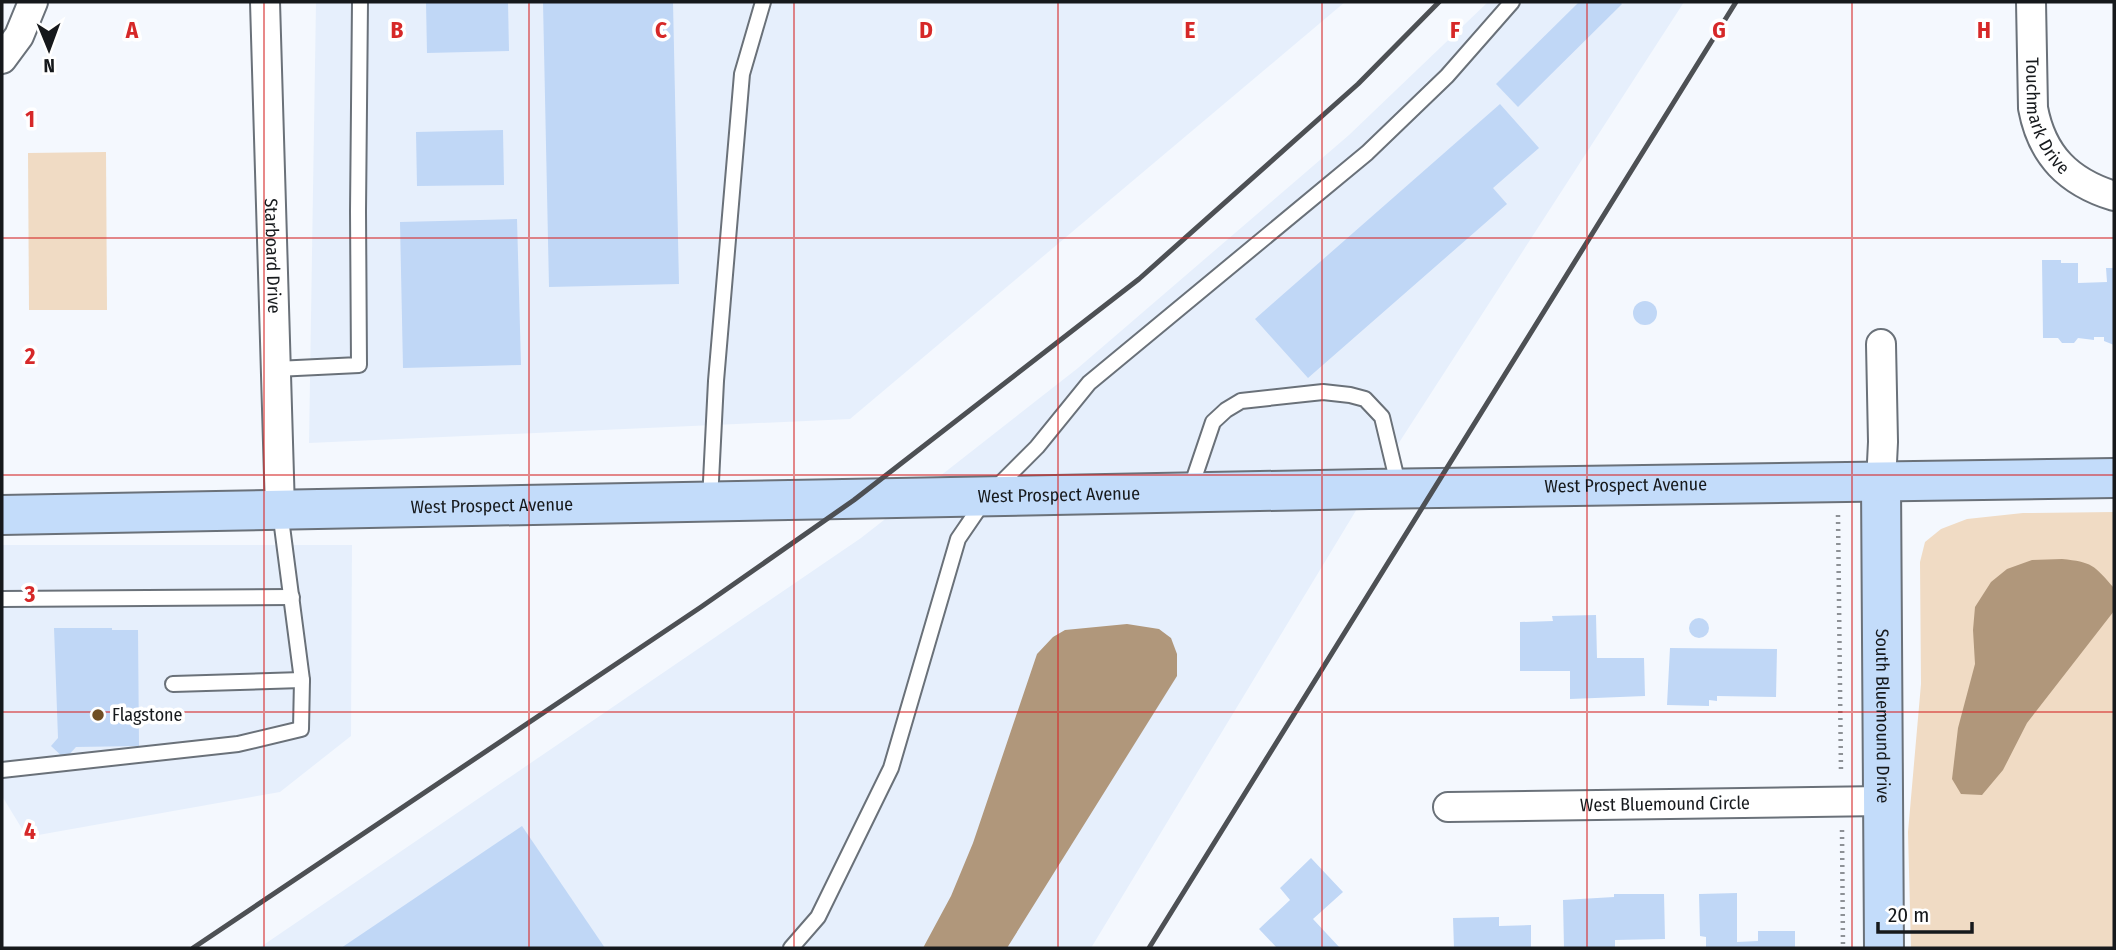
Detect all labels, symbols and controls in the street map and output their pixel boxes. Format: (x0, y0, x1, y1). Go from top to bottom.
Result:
north arrow (14, 14, 84, 84)
text: A (125, 16, 139, 44)
text: B (391, 16, 404, 44)
text: C (655, 16, 667, 44)
text: D (919, 16, 933, 44)
text: E (1185, 16, 1196, 44)
text: F (1450, 16, 1460, 44)
text: G (1712, 16, 1726, 44)
text: H (1977, 16, 1991, 44)
text: N (43, 54, 55, 77)
street label: Touchmark Drive (2021, 57, 2074, 179)
text: 1 (25, 105, 35, 133)
street label: Starboard Drive (260, 198, 285, 314)
text: 2 (24, 342, 36, 370)
street label: West Prospect Avenue (1544, 473, 1707, 497)
street label: West Prospect Avenue (977, 482, 1140, 507)
street label: West Prospect Avenue (410, 493, 573, 518)
text: 3 (24, 580, 36, 608)
street label: South Bluemound Drive (1871, 629, 1894, 804)
place label: Flagstone (112, 704, 183, 726)
marker: Flagstone (90, 707, 106, 723)
street label: West Bluemound Circle (1580, 792, 1750, 816)
text: 4 (24, 817, 36, 845)
scale bar (1878, 890, 1972, 934)
text: 20 m (1888, 902, 1929, 928)

